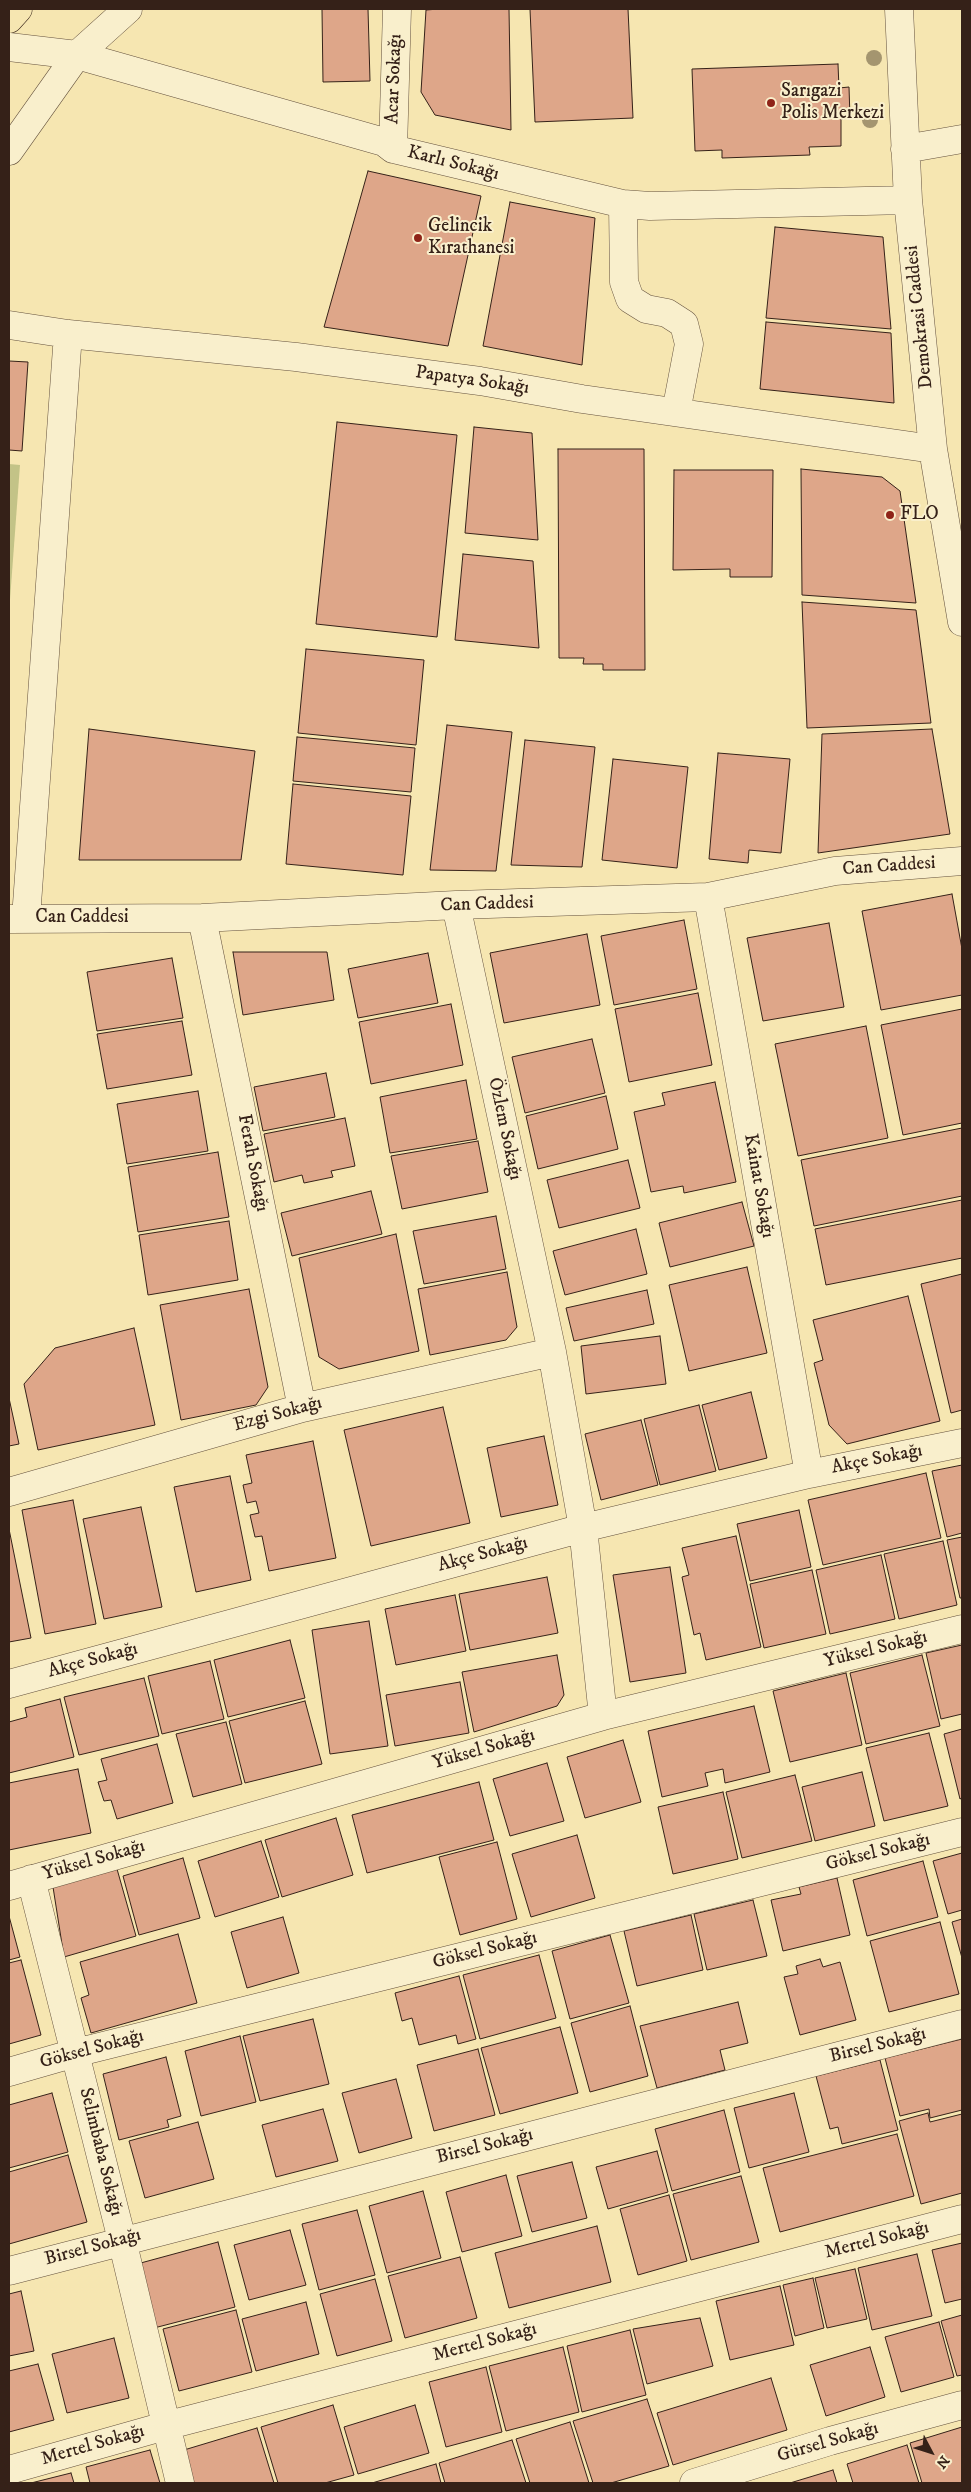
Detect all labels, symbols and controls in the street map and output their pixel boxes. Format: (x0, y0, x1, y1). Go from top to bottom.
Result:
street label: Acar Sokağı (382, 33, 408, 125)
place label: Sarıgazi Polis Merkezi (781, 81, 884, 125)
marker: Sarıgazi Polis Merkezi (765, 97, 777, 109)
street label: Karlı Sokağı (405, 142, 501, 186)
place label: Gelincik Kırathanesi (428, 216, 514, 260)
marker: Gelincik Kırathanesi (412, 232, 424, 244)
street label: Demokrasi Caddesi (901, 244, 939, 390)
street label: Papatya Sokağı (414, 362, 530, 400)
place label: FLO (900, 504, 939, 526)
marker: FLO (884, 509, 896, 521)
street label: Can Caddesi (842, 852, 936, 882)
street label: Can Caddesi (440, 892, 534, 918)
street label: Can Caddesi (35, 907, 129, 929)
street label: Özlem Sokağı (482, 1076, 526, 1182)
street label: Ferah Sokağı (231, 1112, 273, 1214)
street label: Kainat Sokağı (738, 1132, 778, 1240)
street label: Ezgi Sokağı (231, 1392, 325, 1438)
street label: Akçe Sokağı (830, 1440, 924, 1480)
street label: Akçe Sokağı (436, 1532, 530, 1578)
street label: Yüksel Sokağı (822, 1626, 930, 1674)
street label: Akçe Sokağı (46, 1638, 140, 1684)
street label: Yüksel Sokağı (430, 1725, 538, 1775)
street label: Göksel Sokağı (824, 1829, 932, 1877)
street label: Yüksel Sokağı (40, 1836, 148, 1886)
street label: Göksel Sokağı (431, 1927, 539, 1975)
street label: Birsel Sokağı (827, 2023, 929, 2069)
street label: Göksel Sokağı (38, 2025, 146, 2075)
street label: Selimbaba Sokağı (73, 2085, 127, 2219)
street label: Birsel Sokağı (434, 2124, 536, 2170)
street label: Mertel Sokağı (823, 2217, 931, 2265)
street label: Birsel Sokağı (42, 2224, 144, 2272)
street label: Mertel Sokağı (431, 2318, 539, 2368)
street label: Gürsel Sokağı (775, 2418, 881, 2468)
street label: Mertel Sokağı (39, 2420, 147, 2472)
north arrow (906, 2427, 956, 2477)
text: N (932, 2451, 953, 2472)

